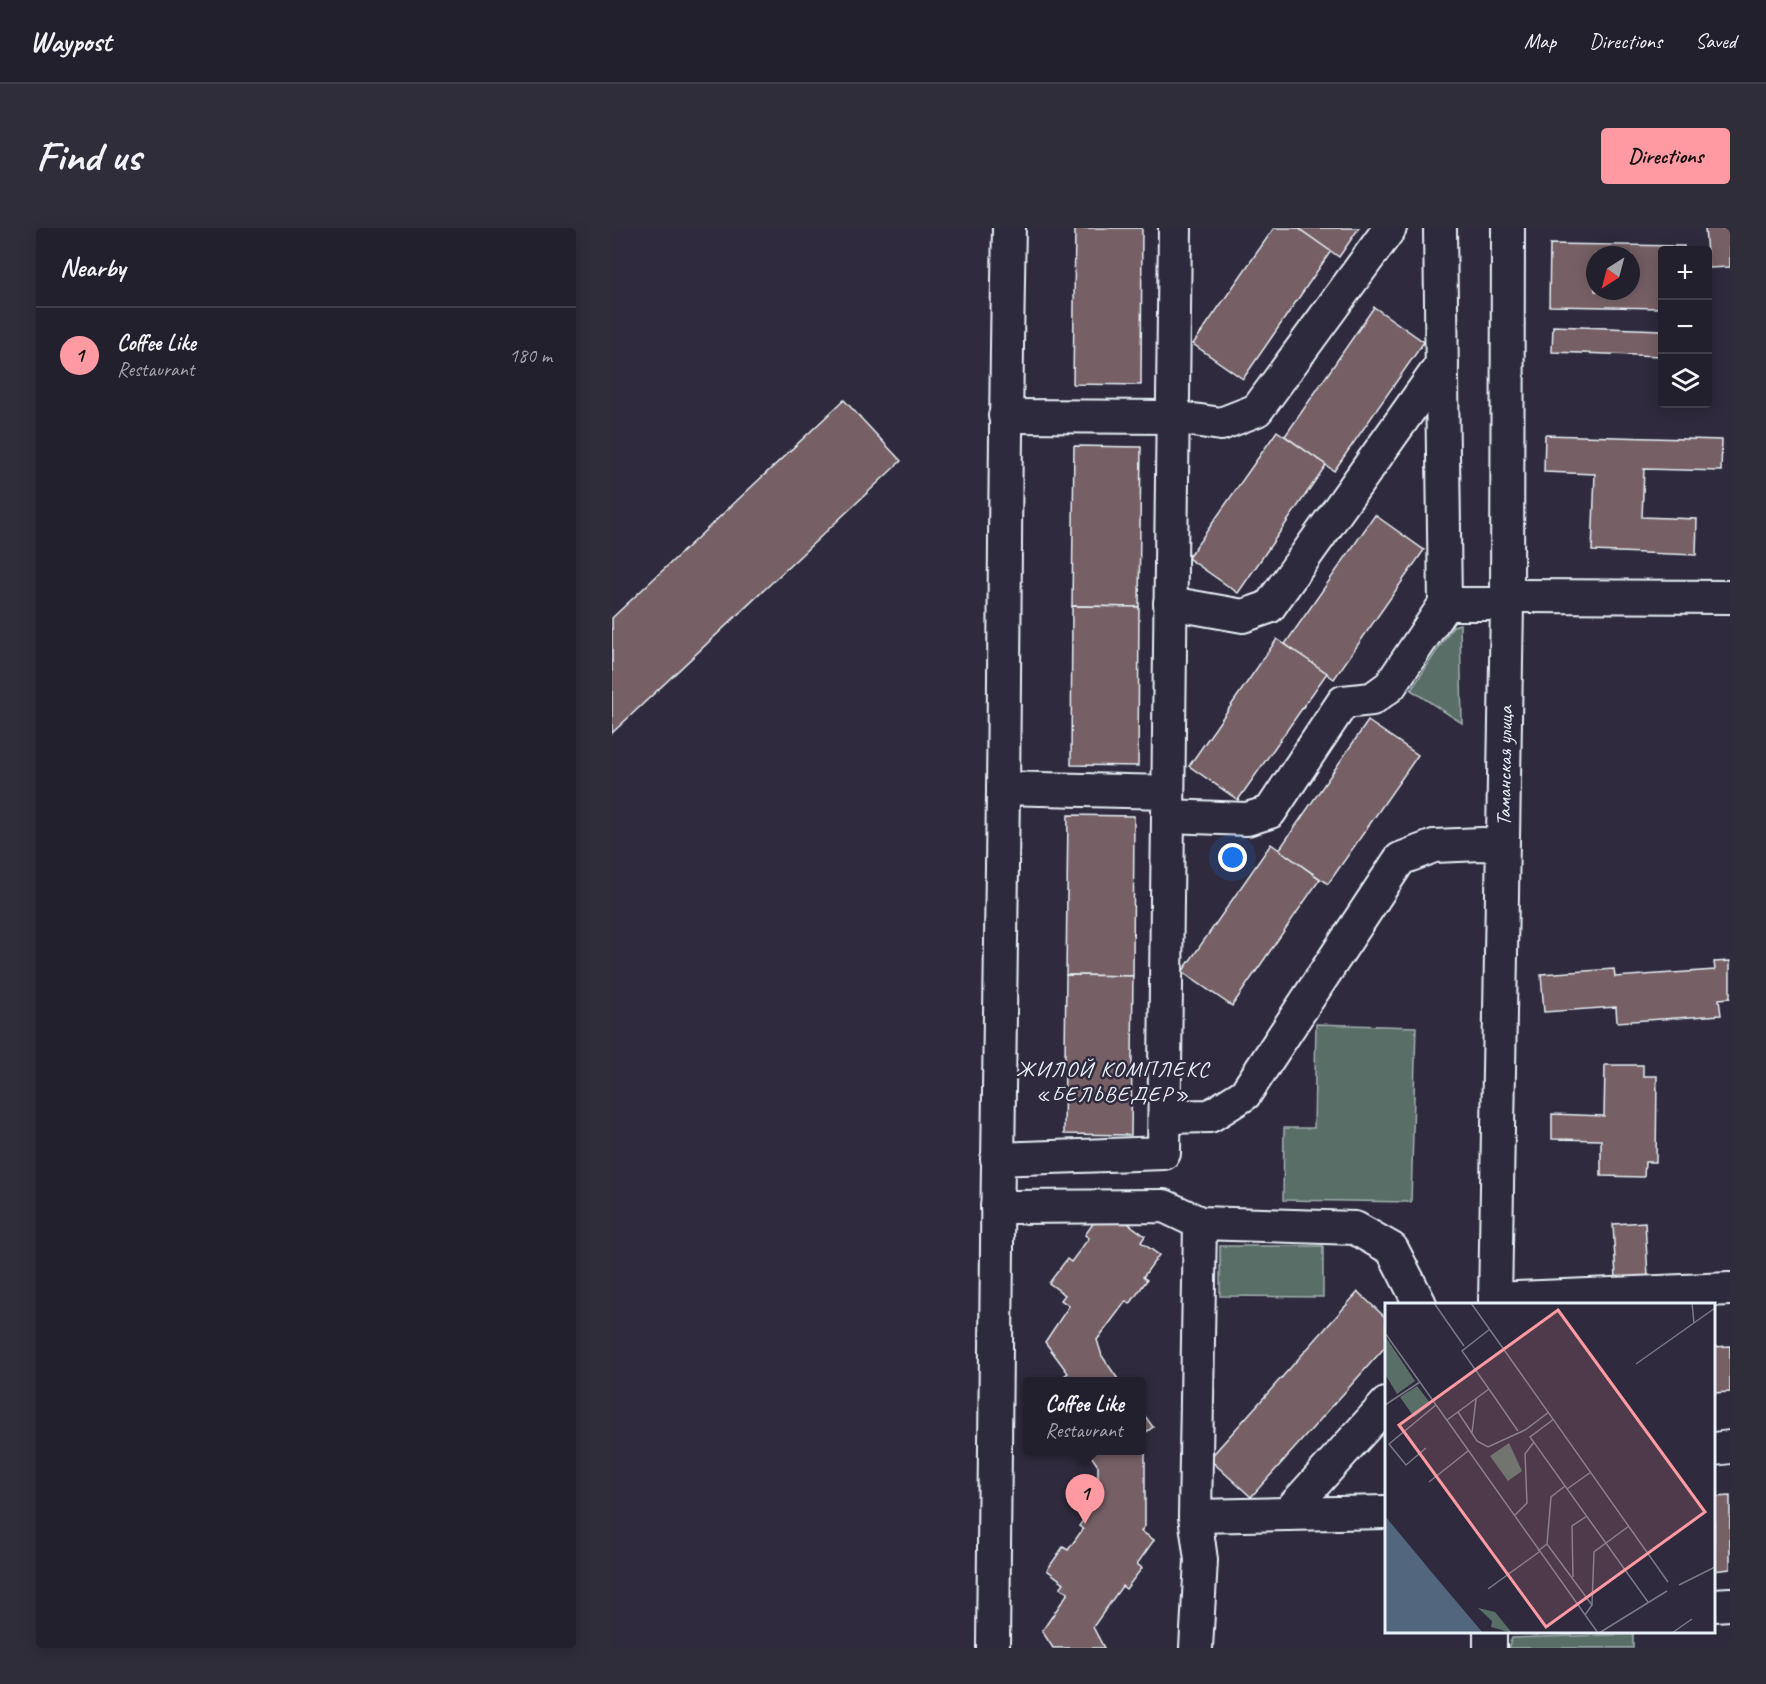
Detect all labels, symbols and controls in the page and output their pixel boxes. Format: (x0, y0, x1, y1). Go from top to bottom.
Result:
text: Waypost (30, 24, 111, 59)
text: Map (1524, 28, 1556, 54)
text: Directions (1589, 28, 1662, 54)
text: Saved (1695, 28, 1736, 54)
button: Directions (1601, 128, 1730, 184)
text: Find us (36, 130, 141, 183)
north arrow (1586, 246, 1640, 300)
map controls (1658, 246, 1712, 408)
button: + (1658, 246, 1712, 300)
text: Nearby (60, 251, 125, 284)
button: − (1658, 300, 1712, 354)
text: Coffee Like (117, 329, 196, 357)
text: 1 (75, 343, 84, 368)
text: 180 m (509, 343, 552, 368)
button: layers (1658, 354, 1712, 408)
text: Restaurant (117, 357, 194, 382)
street label: Таманская улица (1490, 704, 1518, 826)
your location (1218, 843, 1247, 872)
district label: ЖИЛОЙ КОМПЛЕКС «БЕЛЬВЕДЕР» (1016, 1055, 1211, 1108)
inset map (1385, 1303, 1715, 1633)
popup (1023, 1377, 1146, 1455)
text: Coffee Like (1045, 1390, 1124, 1418)
text: Restaurant (1045, 1418, 1123, 1443)
pin: 1 (1066, 1474, 1104, 1524)

